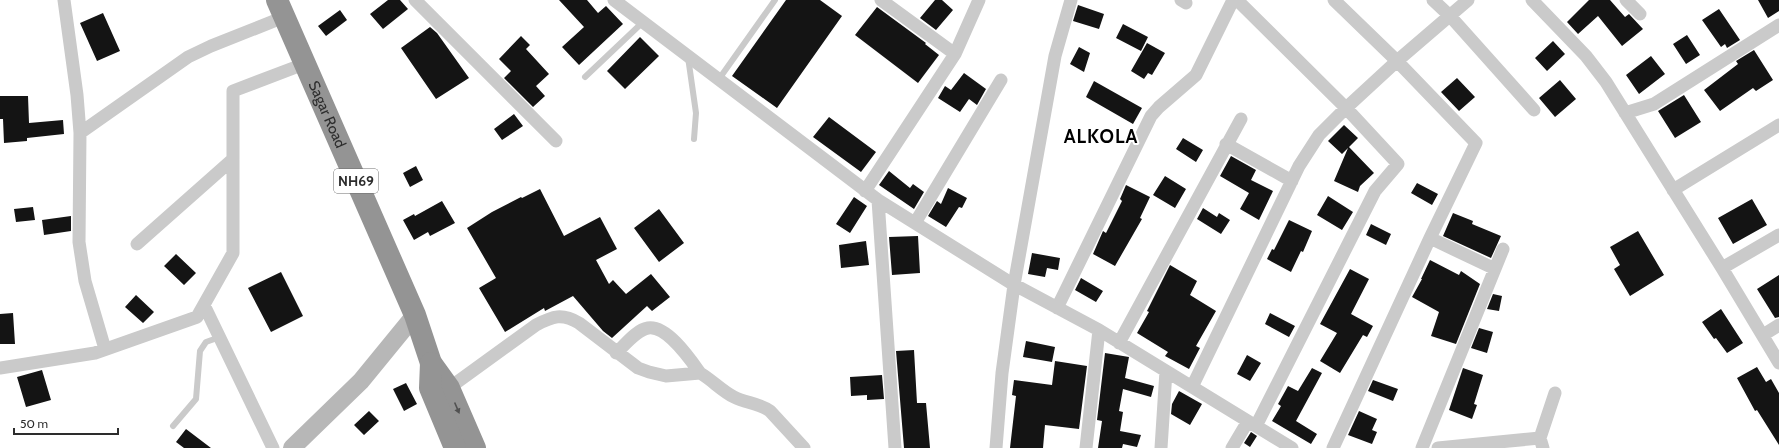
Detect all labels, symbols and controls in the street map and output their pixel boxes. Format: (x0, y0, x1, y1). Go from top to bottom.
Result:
street label: Sagar Road (305, 78, 350, 151)
district label: ALKOLA (1064, 125, 1138, 148)
road number: NH69 (334, 169, 378, 193)
one-way arrow (455, 403, 461, 415)
scale bar (14, 410, 118, 436)
text: 50 m (20, 416, 48, 431)

